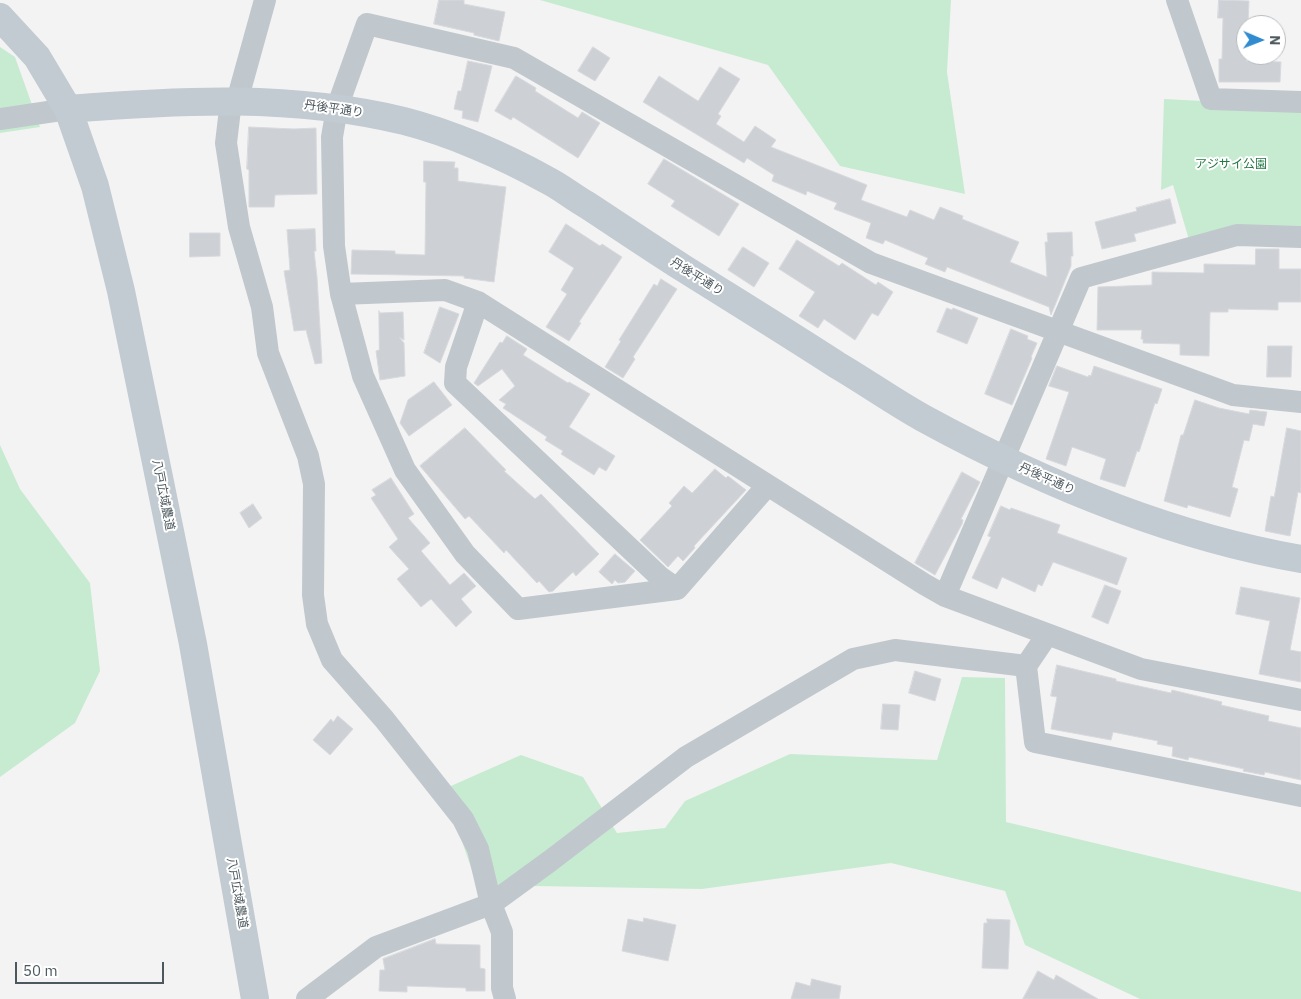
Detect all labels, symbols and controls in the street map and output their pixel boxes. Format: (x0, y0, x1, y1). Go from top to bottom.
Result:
north arrow (1236, 15, 1286, 65)
text: N (1266, 35, 1284, 45)
street label: 丹後平通り (303, 98, 365, 120)
park label: アジサイ公園 (1195, 158, 1267, 172)
street label: 丹後平通り (668, 255, 726, 299)
street label: 八戸広域農道 (149, 458, 177, 532)
street label: 丹後平通り (1017, 460, 1077, 498)
street label: 八戸広域農道 (224, 856, 250, 930)
scale bar (18, 952, 166, 984)
text: 50 m (23, 961, 58, 980)

